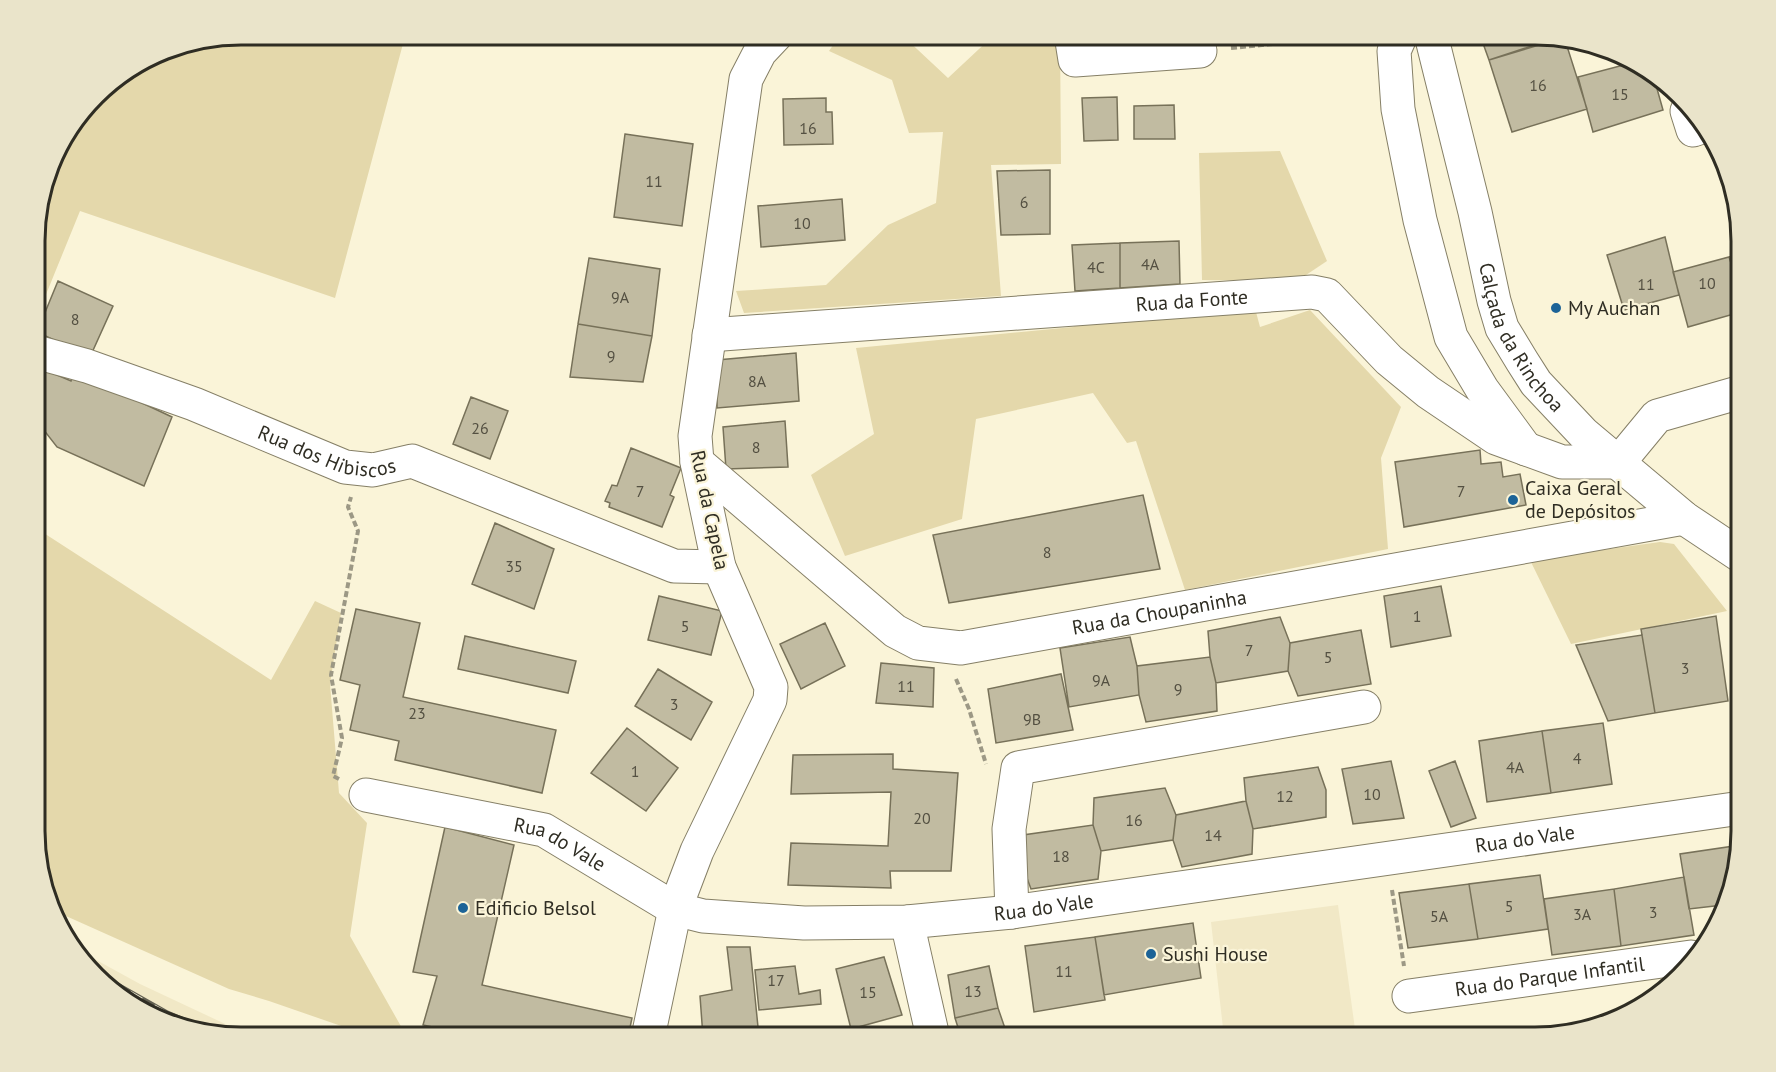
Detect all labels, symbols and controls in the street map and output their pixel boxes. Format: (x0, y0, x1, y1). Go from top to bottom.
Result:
house number: 16 (1529, 75, 1547, 95)
house number: 15 (1611, 84, 1629, 104)
house number: 16 (799, 118, 817, 138)
house number: 11 (645, 171, 663, 191)
house number: 6 (1020, 192, 1028, 212)
house number: 10 (793, 213, 811, 233)
house number: 4A (1141, 254, 1160, 274)
house number: 4C (1087, 257, 1105, 277)
street label: Calçada da Rinchoa (1473, 260, 1570, 418)
house number: 10 (1698, 273, 1716, 293)
house number: 11 (1637, 274, 1655, 294)
street label: Rua da Fonte (1135, 284, 1249, 318)
house number: 9A (611, 287, 630, 307)
place label: My Auchan (1568, 295, 1660, 321)
marker: My Auchan (1549, 301, 1563, 315)
house number: 8 (71, 309, 79, 329)
house number: 9 (607, 346, 615, 366)
house number: 8A (748, 371, 767, 391)
house number: 26 (471, 418, 489, 438)
street label: Rua dos Hibiscos (254, 419, 398, 483)
house number: 8 (752, 437, 760, 457)
street label: Rua da Capela (685, 448, 735, 572)
place label: Caixa Geral de Depósitos (1525, 475, 1636, 524)
house number: 7 (636, 481, 644, 501)
house number: 7 (1457, 481, 1465, 501)
marker: Caixa Geral de Depósitos (1506, 493, 1520, 507)
house number: 8 (1043, 542, 1051, 562)
house number: 35 (505, 556, 523, 576)
street label: Rua da Choupaninha (1070, 584, 1248, 641)
house number: 1 (1413, 606, 1421, 626)
house number: 5 (681, 616, 689, 636)
house number: 7 (1245, 640, 1253, 660)
house number: 5 (1324, 647, 1332, 667)
house number: 3 (1681, 658, 1689, 678)
house number: 9A (1092, 670, 1111, 690)
house number: 11 (897, 676, 915, 696)
house number: 9 (1174, 679, 1182, 699)
house number: 3 (670, 694, 678, 714)
house number: 23 (408, 703, 426, 723)
house number: 9B (1023, 709, 1041, 729)
house number: 4 (1573, 748, 1582, 768)
house number: 4A (1506, 757, 1525, 777)
house number: 1 (631, 761, 639, 781)
house number: 10 (1363, 784, 1381, 804)
house number: 12 (1276, 786, 1294, 806)
house number: 20 (913, 808, 931, 828)
house number: 16 (1125, 810, 1143, 830)
street label: Rua do Vale (512, 811, 610, 877)
street label: Rua do Vale (1473, 819, 1576, 859)
house number: 14 (1204, 825, 1222, 845)
house number: 18 (1052, 846, 1070, 866)
street label: Rua do Vale (993, 888, 1095, 927)
place label: Edificio Belsol (475, 895, 596, 921)
house number: 5 (1505, 896, 1513, 916)
marker: Edificio Belsol (456, 901, 470, 915)
house number: 3 (1649, 902, 1657, 922)
house number: 3A (1573, 904, 1592, 924)
house number: 5A (1430, 906, 1449, 926)
place label: Sushi House (1163, 941, 1268, 967)
marker: Sushi House (1144, 947, 1158, 961)
street label: Rua do Parque Infantil (1453, 951, 1646, 1003)
house number: 11 (1055, 961, 1073, 981)
house number: 17 (767, 970, 785, 990)
house number: 13 (964, 981, 982, 1001)
house number: 15 (859, 982, 877, 1002)

